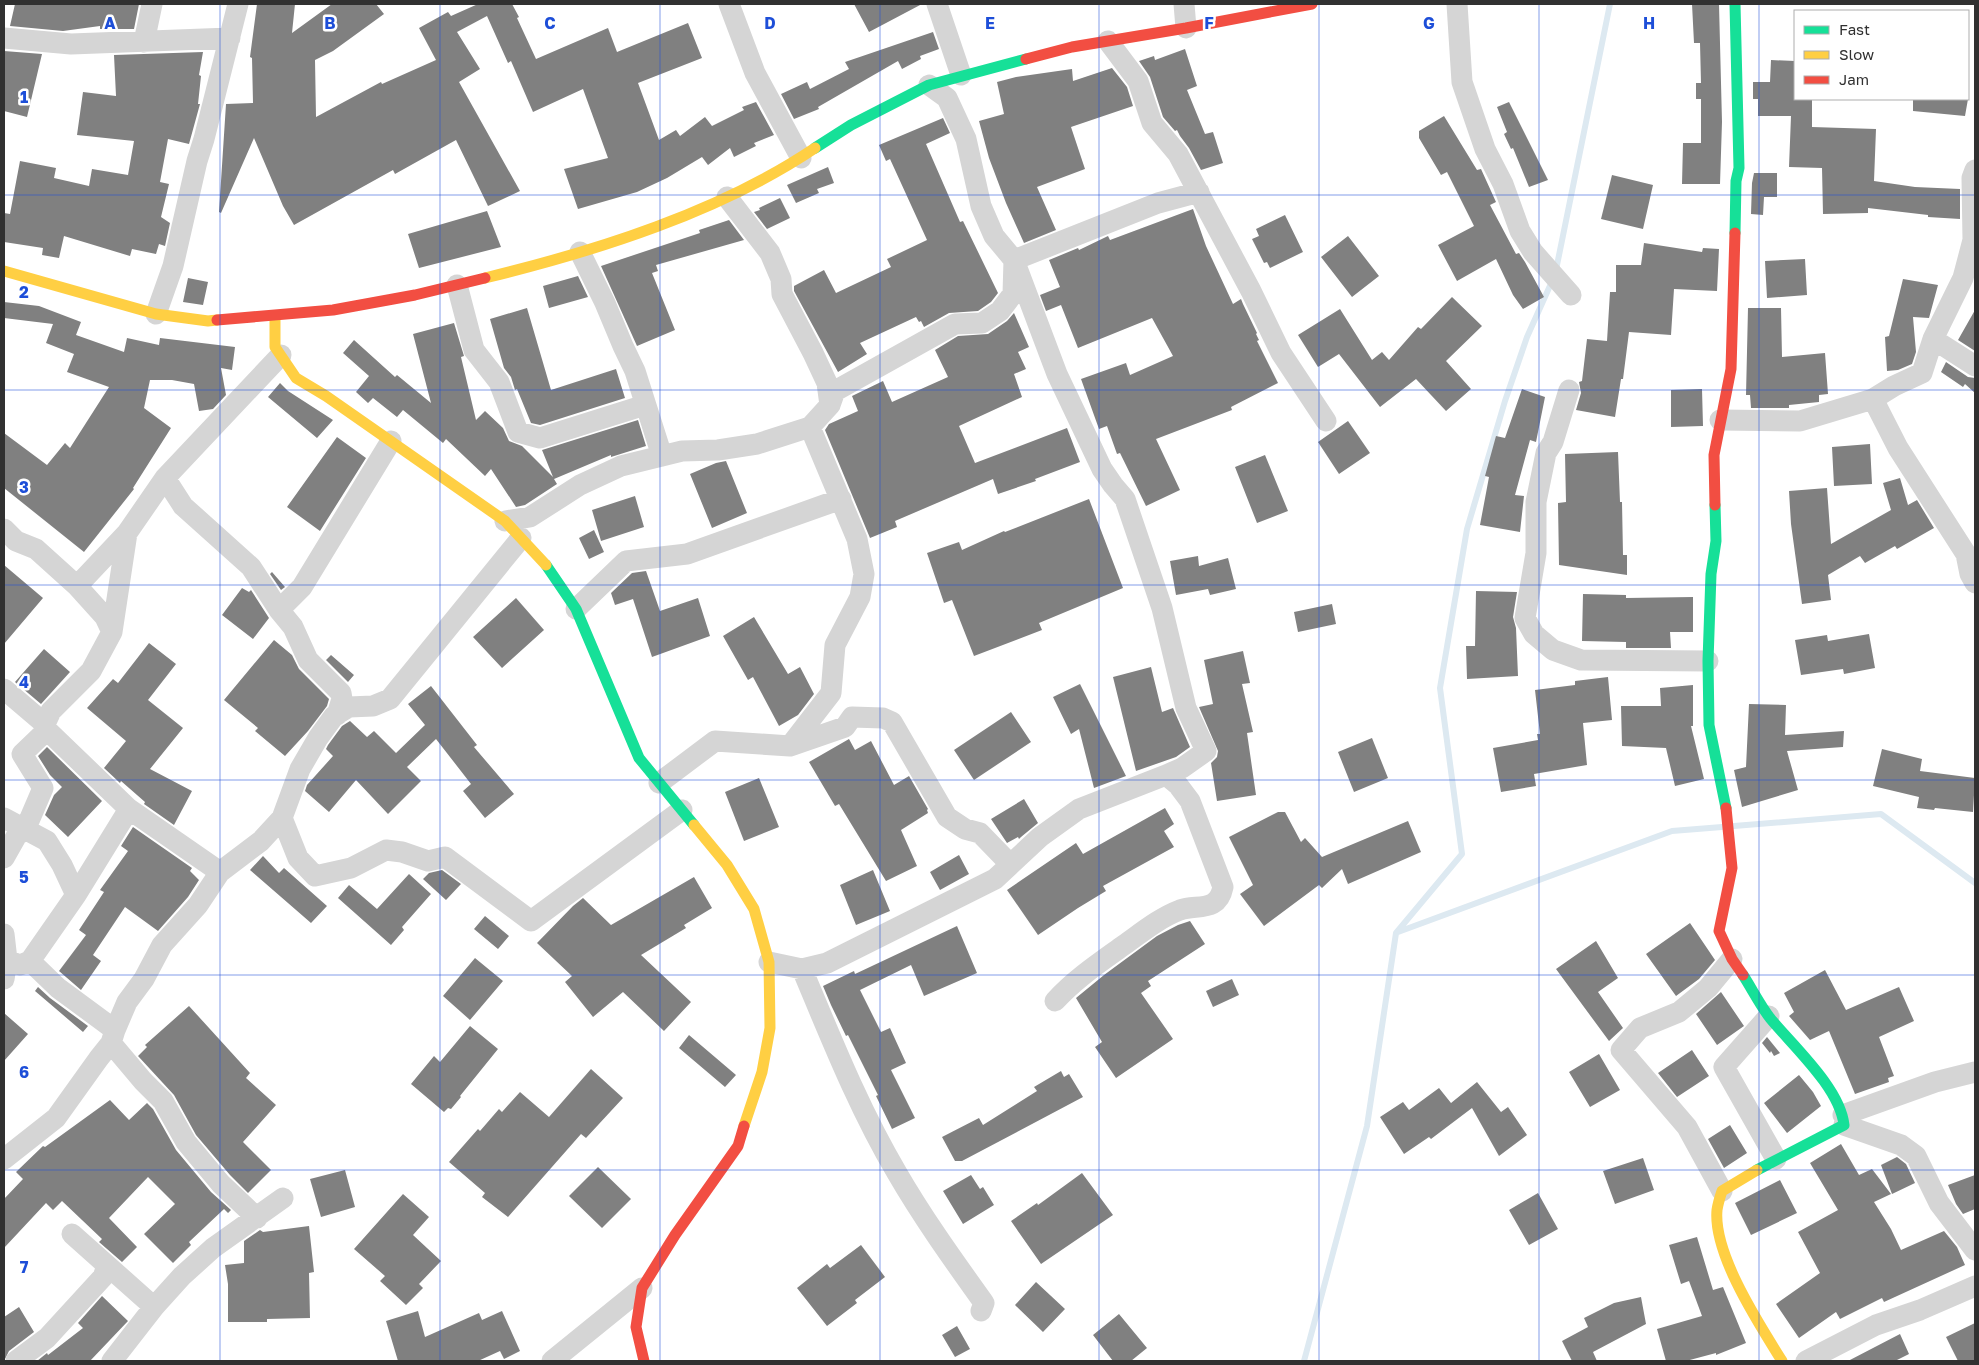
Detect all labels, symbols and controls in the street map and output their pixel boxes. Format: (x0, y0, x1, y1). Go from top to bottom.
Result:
legend (1794, 10, 1969, 100)
text: A (104, 13, 116, 33)
text: B (324, 13, 336, 33)
text: C (544, 13, 556, 33)
text: D (764, 13, 776, 33)
text: E (985, 13, 995, 33)
text: F (1204, 13, 1214, 33)
text: G (1423, 13, 1435, 33)
text: H (1643, 13, 1655, 33)
text: Fast (1839, 20, 1870, 38)
text: Slow (1839, 45, 1874, 63)
text: Jam (1839, 70, 1869, 88)
text: 1 (20, 87, 28, 107)
text: 2 (19, 282, 29, 302)
text: 3 (19, 477, 29, 497)
text: 4 (19, 672, 29, 692)
text: 5 (19, 867, 29, 887)
text: 6 (19, 1062, 29, 1082)
text: 7 (20, 1257, 29, 1277)

